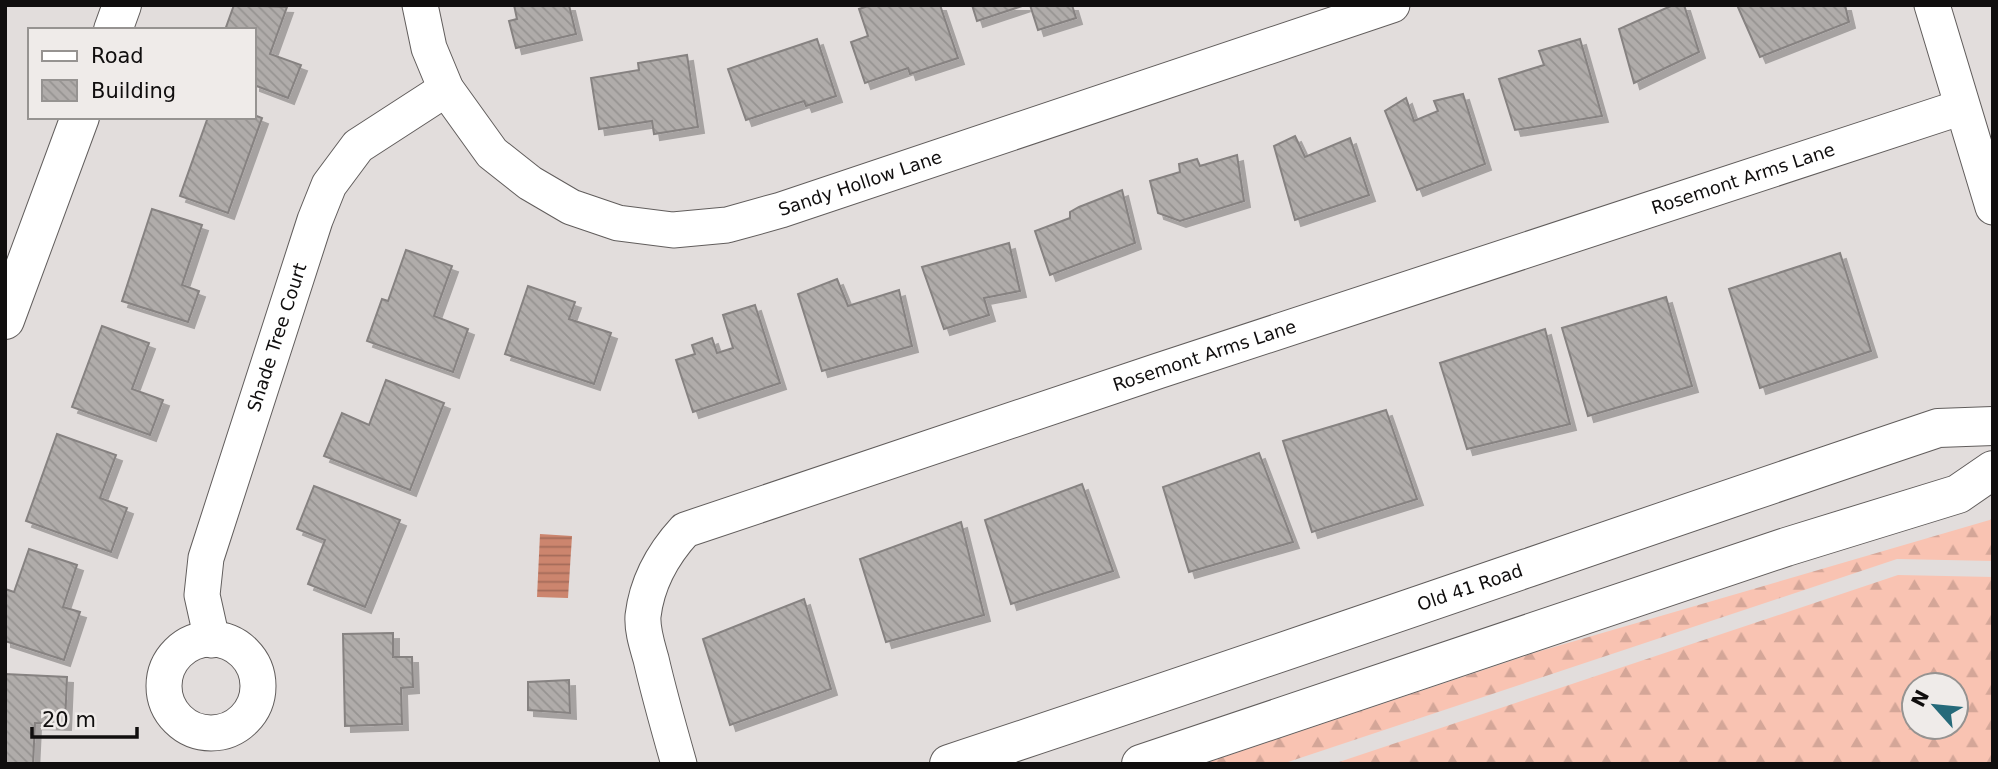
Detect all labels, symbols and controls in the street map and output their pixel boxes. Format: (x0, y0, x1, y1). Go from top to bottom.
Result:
legend (28, 28, 256, 119)
text: Road (91, 44, 144, 68)
text: Building (91, 79, 176, 103)
street label: Rosemont Arms Lane (1649, 138, 1837, 218)
street label: Sandy Hollow Lane (776, 146, 945, 220)
street label: Shade Tree Court (243, 260, 310, 414)
street label: Rosemont Arms Lane (1110, 315, 1299, 395)
street label: Old 41 Road (1414, 559, 1525, 615)
north arrow (1900, 671, 1970, 741)
text: N (1906, 686, 1933, 710)
scale bar (32, 696, 136, 740)
text: 20 m (42, 708, 96, 732)

